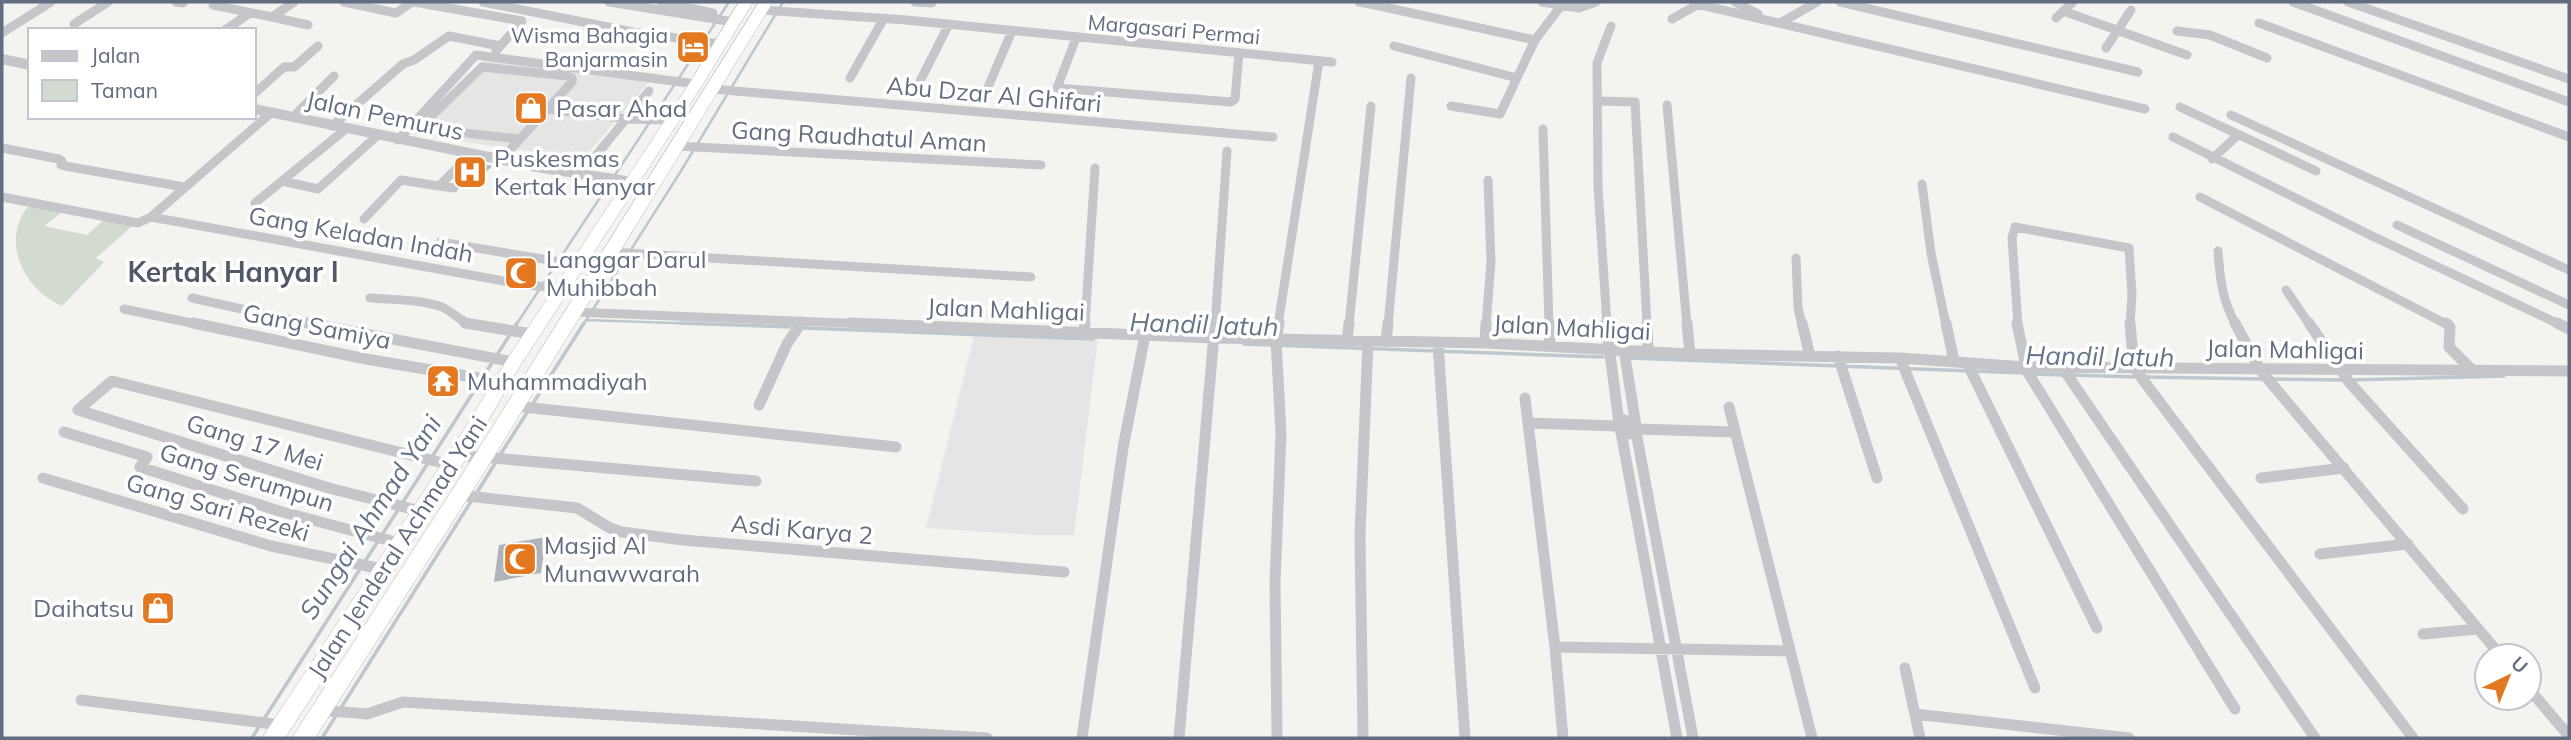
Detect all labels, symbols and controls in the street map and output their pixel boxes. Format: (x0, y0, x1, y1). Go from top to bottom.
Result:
street label: Margasari Permai (1087, 9, 1261, 49)
place label: Wisma Bahagia Banjarmasin (511, 22, 668, 72)
legend (28, 28, 256, 119)
hotel icon: Wisma Bahagia Banjarmasin (674, 28, 712, 66)
text: Jalan (91, 42, 140, 68)
street label: Abu Dzar Al Ghifari (885, 70, 1103, 118)
text: Taman (91, 77, 158, 103)
street label: Jalan Pemurus (303, 84, 467, 146)
shop icon: Pasar Ahad (512, 89, 550, 127)
place label: Pasar Ahad (556, 93, 687, 123)
street label: Gang Raudhatul Aman (730, 114, 988, 158)
place label: Puskesmas Kertak Hanyar (494, 143, 655, 201)
hospital icon: Puskesmas Kertak Hanyar (451, 153, 489, 191)
street label: Gang Keladan Indah (247, 200, 475, 268)
place label: Langgar Darul Muhibbah (546, 244, 706, 302)
district label: Kertak Hanyar I (127, 254, 339, 289)
mosque icon: Langgar Darul Muhibbah (502, 254, 540, 292)
street label: Jalan Mahligai (927, 291, 1085, 327)
street label: Gang Samiya (241, 297, 393, 355)
water label: Handil Jatuh (1129, 305, 1279, 343)
street label: Jalan Mahligai (1492, 308, 1652, 346)
street label: Jalan Mahligai (2206, 333, 2364, 365)
water label: Handil Jatuh (2025, 338, 2175, 374)
temple icon: Muhammadiyah (424, 362, 462, 400)
place label: Muhammadiyah (467, 366, 648, 396)
street label: Gang 17 Mei (183, 407, 327, 477)
water label: Sungai Ahmad Yani (292, 408, 449, 625)
street label: Jalan Jenderal Achmad Yani (301, 410, 493, 684)
street label: Gang Serumpun (156, 436, 338, 518)
street label: Gang Sari Rezeki (123, 466, 313, 548)
street label: Asdi Karya 2 (730, 508, 874, 550)
place label: Masjid Al Munawwarah (544, 530, 700, 588)
mosque icon: Masjid Al Munawwarah (501, 540, 539, 578)
shop icon: Daihatsu (139, 589, 177, 627)
place label: Daihatsu (33, 593, 134, 623)
north arrow (2473, 642, 2543, 712)
text: U (2506, 651, 2533, 678)

